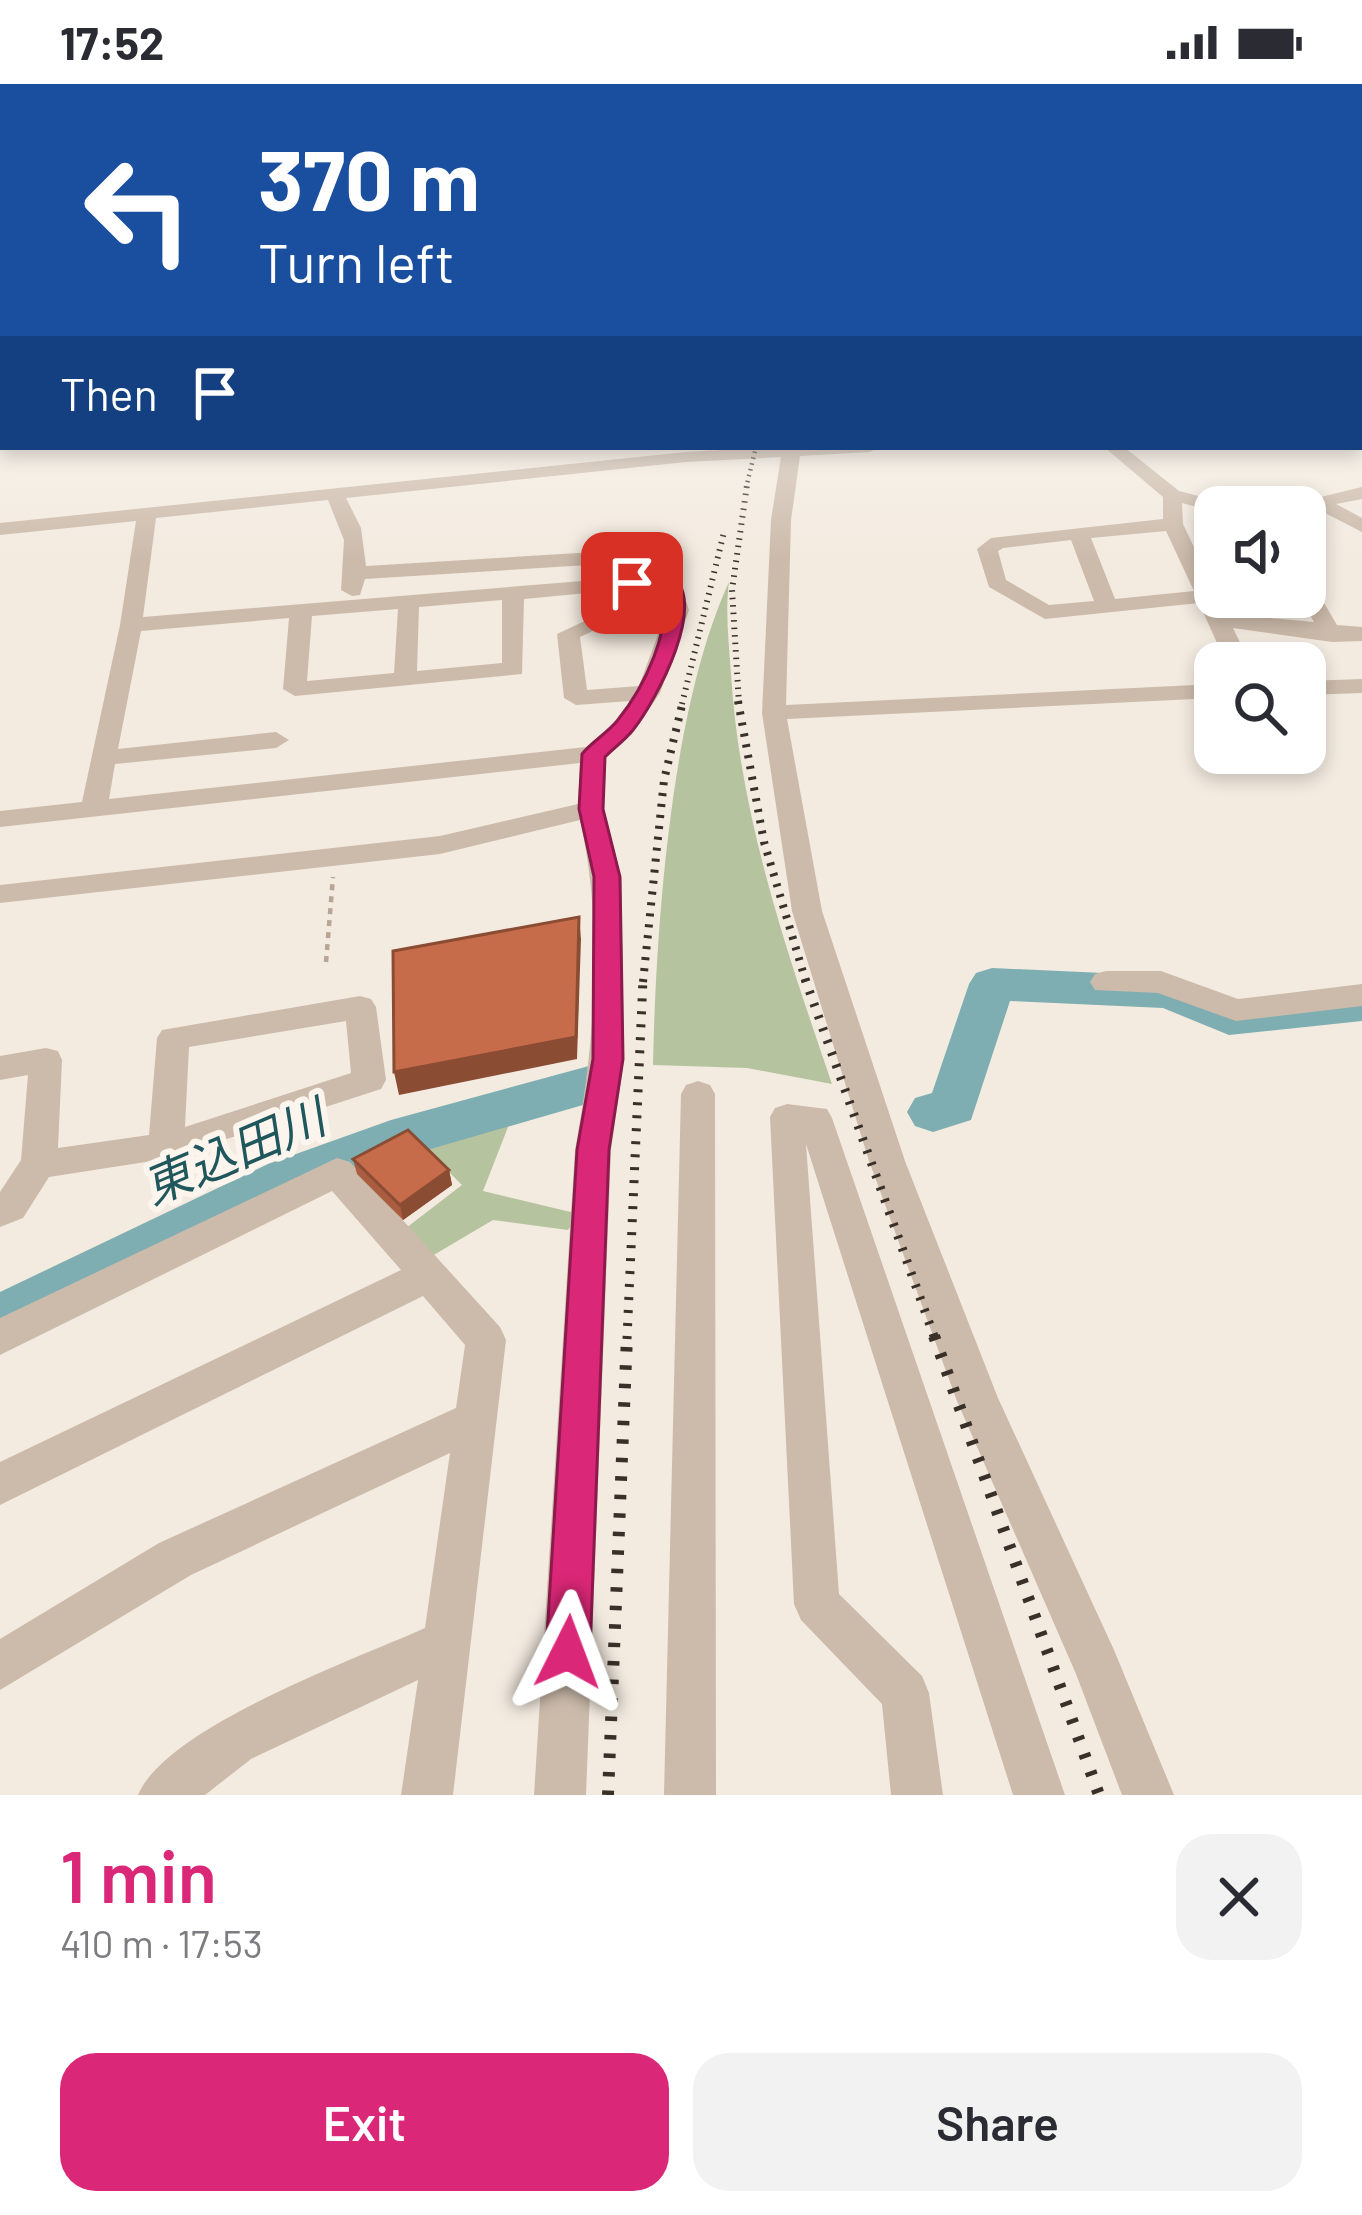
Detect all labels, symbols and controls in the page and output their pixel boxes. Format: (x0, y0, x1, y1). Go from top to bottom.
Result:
text: 17:52 (60, 15, 164, 69)
text: 370 m (258, 127, 480, 228)
icon: left (60, 132, 216, 288)
text: Turn left (258, 229, 455, 294)
icon: arrive (182, 360, 248, 426)
text: Then (60, 366, 158, 420)
map controls (1194, 486, 1326, 774)
button: sound (1194, 486, 1326, 618)
pin (581, 532, 683, 634)
icon: arrive (599, 550, 665, 616)
button: search (1194, 642, 1326, 774)
water label: 東込田川 (134, 1084, 338, 1214)
position arrow (505, 1589, 631, 1715)
text: 1 min (60, 1831, 217, 1917)
button: close (1176, 1834, 1302, 1960)
text: 410 m · 17:53 (60, 1919, 263, 1966)
button: Exit (60, 2053, 669, 2191)
button: Share (693, 2053, 1302, 2191)

